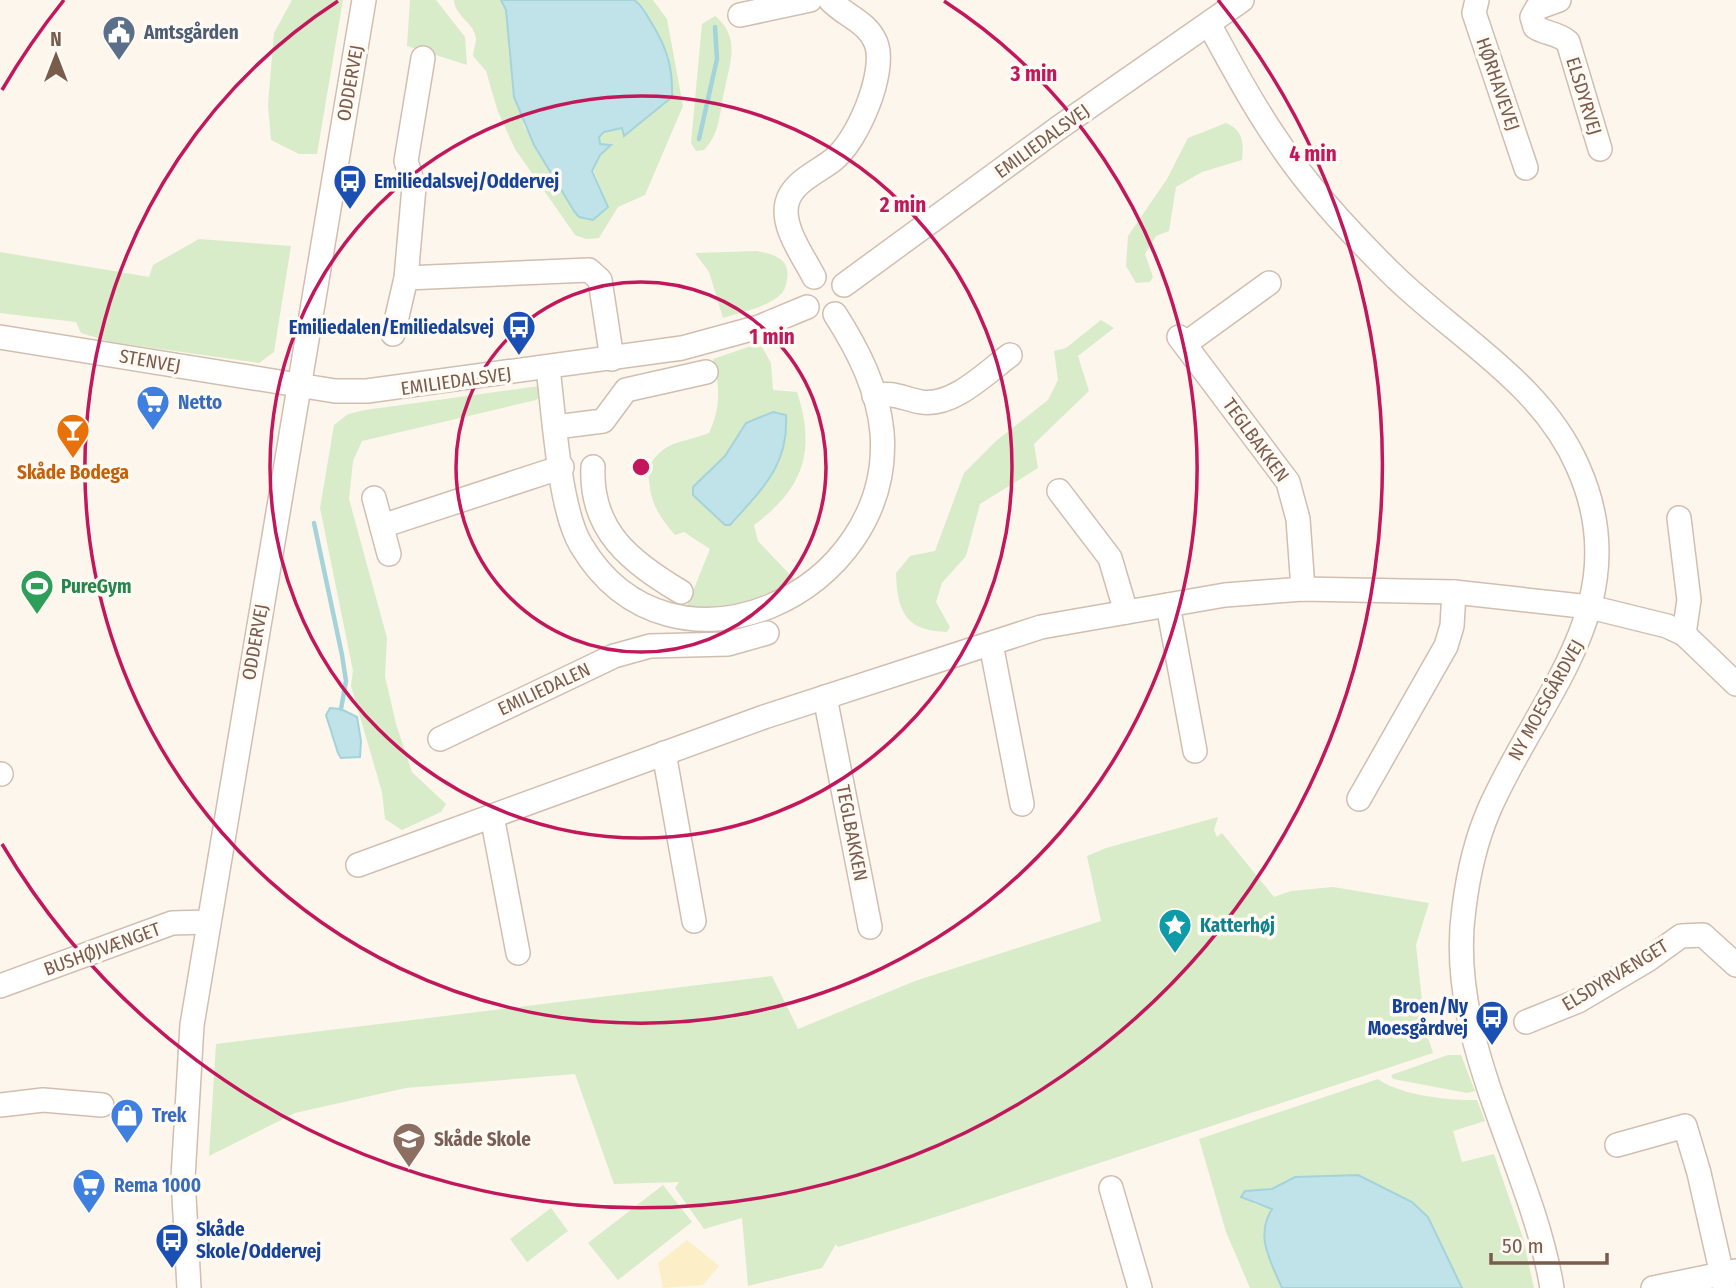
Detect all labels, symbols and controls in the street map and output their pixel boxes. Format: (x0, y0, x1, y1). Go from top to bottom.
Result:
public building icon: Amtsgården (100, 13, 138, 62)
north arrow (21, 21, 91, 91)
place label: Amtsgården (143, 21, 239, 44)
text: N (50, 28, 62, 51)
street label: HØRHAVEVEJ (1471, 34, 1525, 134)
street label: ODDERVEJ (332, 43, 368, 123)
street label: ELSDYRVEJ (1561, 54, 1607, 138)
text: 3 min (1010, 61, 1057, 87)
street label: EMILIEDALSVEJ (990, 99, 1094, 183)
text: 4 min (1289, 141, 1337, 167)
bus stop icon: Emiliedalsvej/Oddervej (331, 162, 369, 211)
place label: Emiliedalsvej/Oddervej (374, 170, 559, 193)
text: 2 min (879, 192, 926, 218)
bus stop icon: Emiliedalen/Emiliedalsvej (500, 308, 538, 357)
place label: Emiliedalen/Emiliedalsvej (289, 316, 494, 339)
text: 1 min (749, 324, 795, 350)
street label: STENVEJ (118, 344, 182, 378)
street label: EMILIEDALSVEJ (399, 362, 513, 400)
supermarket icon: Netto (134, 383, 172, 432)
place label: Netto (178, 391, 222, 414)
street label: TEGLBAKKEN (1218, 394, 1294, 486)
bar icon: Skåde Bodega (54, 411, 92, 460)
centre of rings (629, 455, 653, 479)
place label: Skåde Bodega (17, 461, 129, 484)
sports icon: PureGym (18, 567, 56, 616)
place label: PureGym (61, 575, 132, 598)
street label: ODDERVEJ (237, 602, 273, 682)
street label: NY MOESGÅRDVEJ (1503, 636, 1589, 764)
street label: EMILIEDALEN (494, 658, 594, 720)
street label: TEGLBAKKEN (831, 783, 873, 883)
place icon: Katterhøj (1156, 906, 1194, 955)
place label: Katterhøj (1200, 914, 1275, 937)
street label: BUSHØJVÆNGET (41, 917, 164, 981)
street label: ELSDYRVÆNGET (1558, 934, 1672, 1016)
place label: Broen/Ny Moesgårdvej (1368, 995, 1469, 1040)
bus stop icon: Broen/Ny Moesgårdvej (1473, 998, 1511, 1047)
shop icon: Trek (108, 1096, 146, 1145)
place label: Trek (152, 1104, 187, 1127)
school or university icon: Skåde Skole (390, 1120, 428, 1169)
place label: Skåde Skole (434, 1128, 531, 1151)
supermarket icon: Rema 1000 (70, 1166, 108, 1215)
place label: Rema 1000 (114, 1174, 201, 1197)
place label: Skåde Skole/Oddervej (196, 1218, 321, 1263)
bus stop icon: Skåde Skole/Oddervej (153, 1221, 191, 1270)
scale bar (1491, 1222, 1606, 1266)
text: 50 m (1502, 1233, 1544, 1259)

